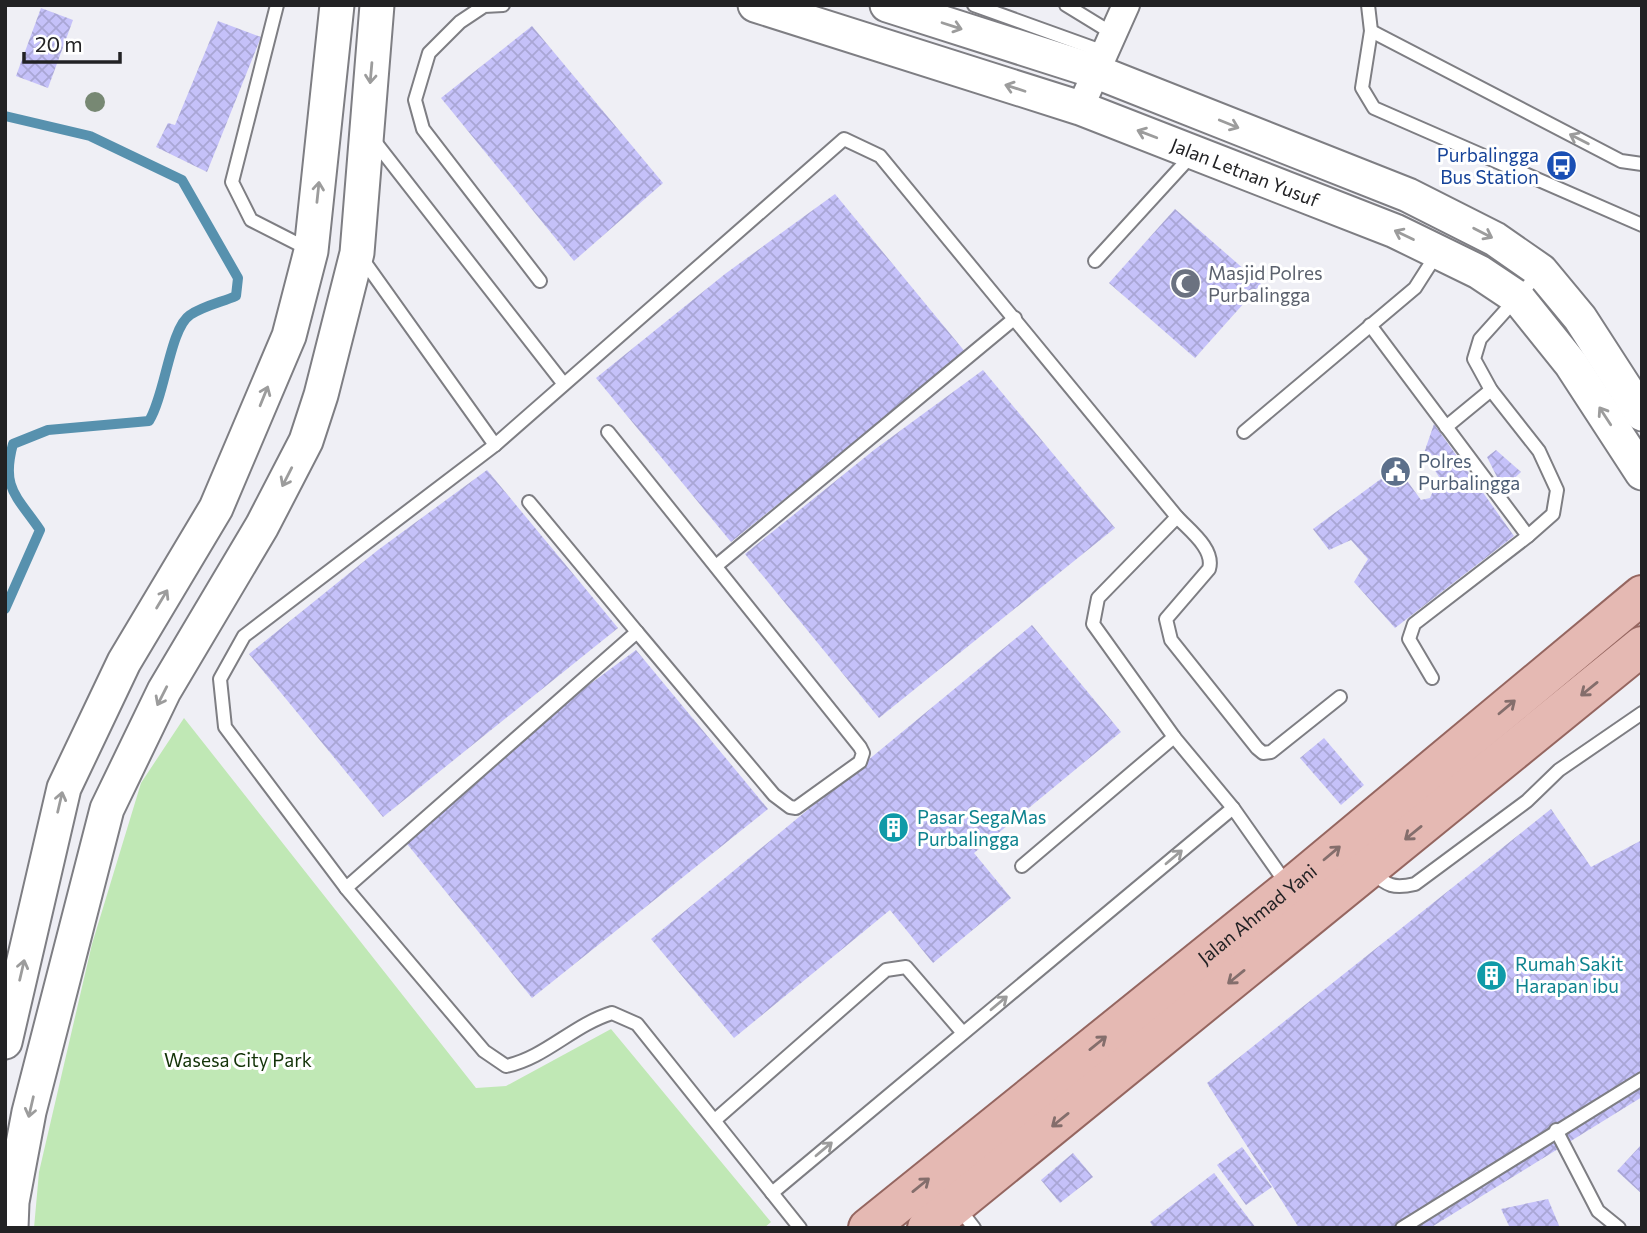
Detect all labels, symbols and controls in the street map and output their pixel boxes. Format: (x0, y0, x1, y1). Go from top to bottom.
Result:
one-way arrow (941, 20, 963, 33)
scale bar (24, 21, 121, 65)
text: 20 m (35, 31, 83, 56)
one-way arrow (364, 61, 377, 84)
one-way arrow (1005, 80, 1027, 93)
one-way arrow (1218, 119, 1239, 132)
one-way arrow (1136, 127, 1158, 139)
one-way arrow (1569, 132, 1590, 145)
street label: Jalan Letnan Yusuf (1168, 133, 1323, 211)
place label: Purbalingga Bus Station (1437, 143, 1539, 188)
bus stop icon: Purbalingga Bus Station (1545, 149, 1579, 183)
one-way arrow (311, 181, 324, 203)
one-way arrow (1472, 227, 1493, 240)
one-way arrow (1394, 228, 1415, 241)
place label: Masjid Polres Purbalingga (1208, 261, 1323, 306)
mosque icon: Masjid Polres Purbalingga (1168, 267, 1202, 301)
one-way arrow (258, 386, 271, 407)
one-way arrow (1597, 406, 1611, 426)
place label: Polres Purbalingga (1418, 449, 1520, 494)
public building icon: Polres Purbalingga (1378, 455, 1412, 489)
one-way arrow (280, 466, 294, 487)
one-way arrow (155, 589, 169, 609)
one-way arrow (1580, 682, 1598, 697)
one-way arrow (155, 685, 169, 706)
one-way arrow (1497, 699, 1515, 715)
one-way arrow (54, 791, 68, 814)
place label: Pasar SegaMas Purbalingga (917, 805, 1047, 850)
building icon: Pasar SegaMas Purbalingga (877, 811, 911, 845)
one-way arrow (1404, 825, 1422, 841)
one-way arrow (1323, 845, 1341, 861)
one-way arrow (1164, 849, 1182, 865)
street label: Jalan Ahmad Yani (1193, 859, 1321, 969)
place label: Rumah Sakit Harapan ibu (1515, 952, 1624, 997)
building icon: Rumah Sakit Harapan ibu (1475, 958, 1509, 992)
one-way arrow (15, 959, 29, 982)
one-way arrow (1228, 969, 1246, 985)
one-way arrow (989, 995, 1007, 1011)
one-way arrow (1089, 1035, 1107, 1050)
park label: Wasesa City Park (164, 1048, 312, 1071)
one-way arrow (23, 1096, 36, 1118)
one-way arrow (1051, 1112, 1069, 1128)
one-way arrow (815, 1141, 833, 1157)
one-way arrow (911, 1177, 929, 1193)

